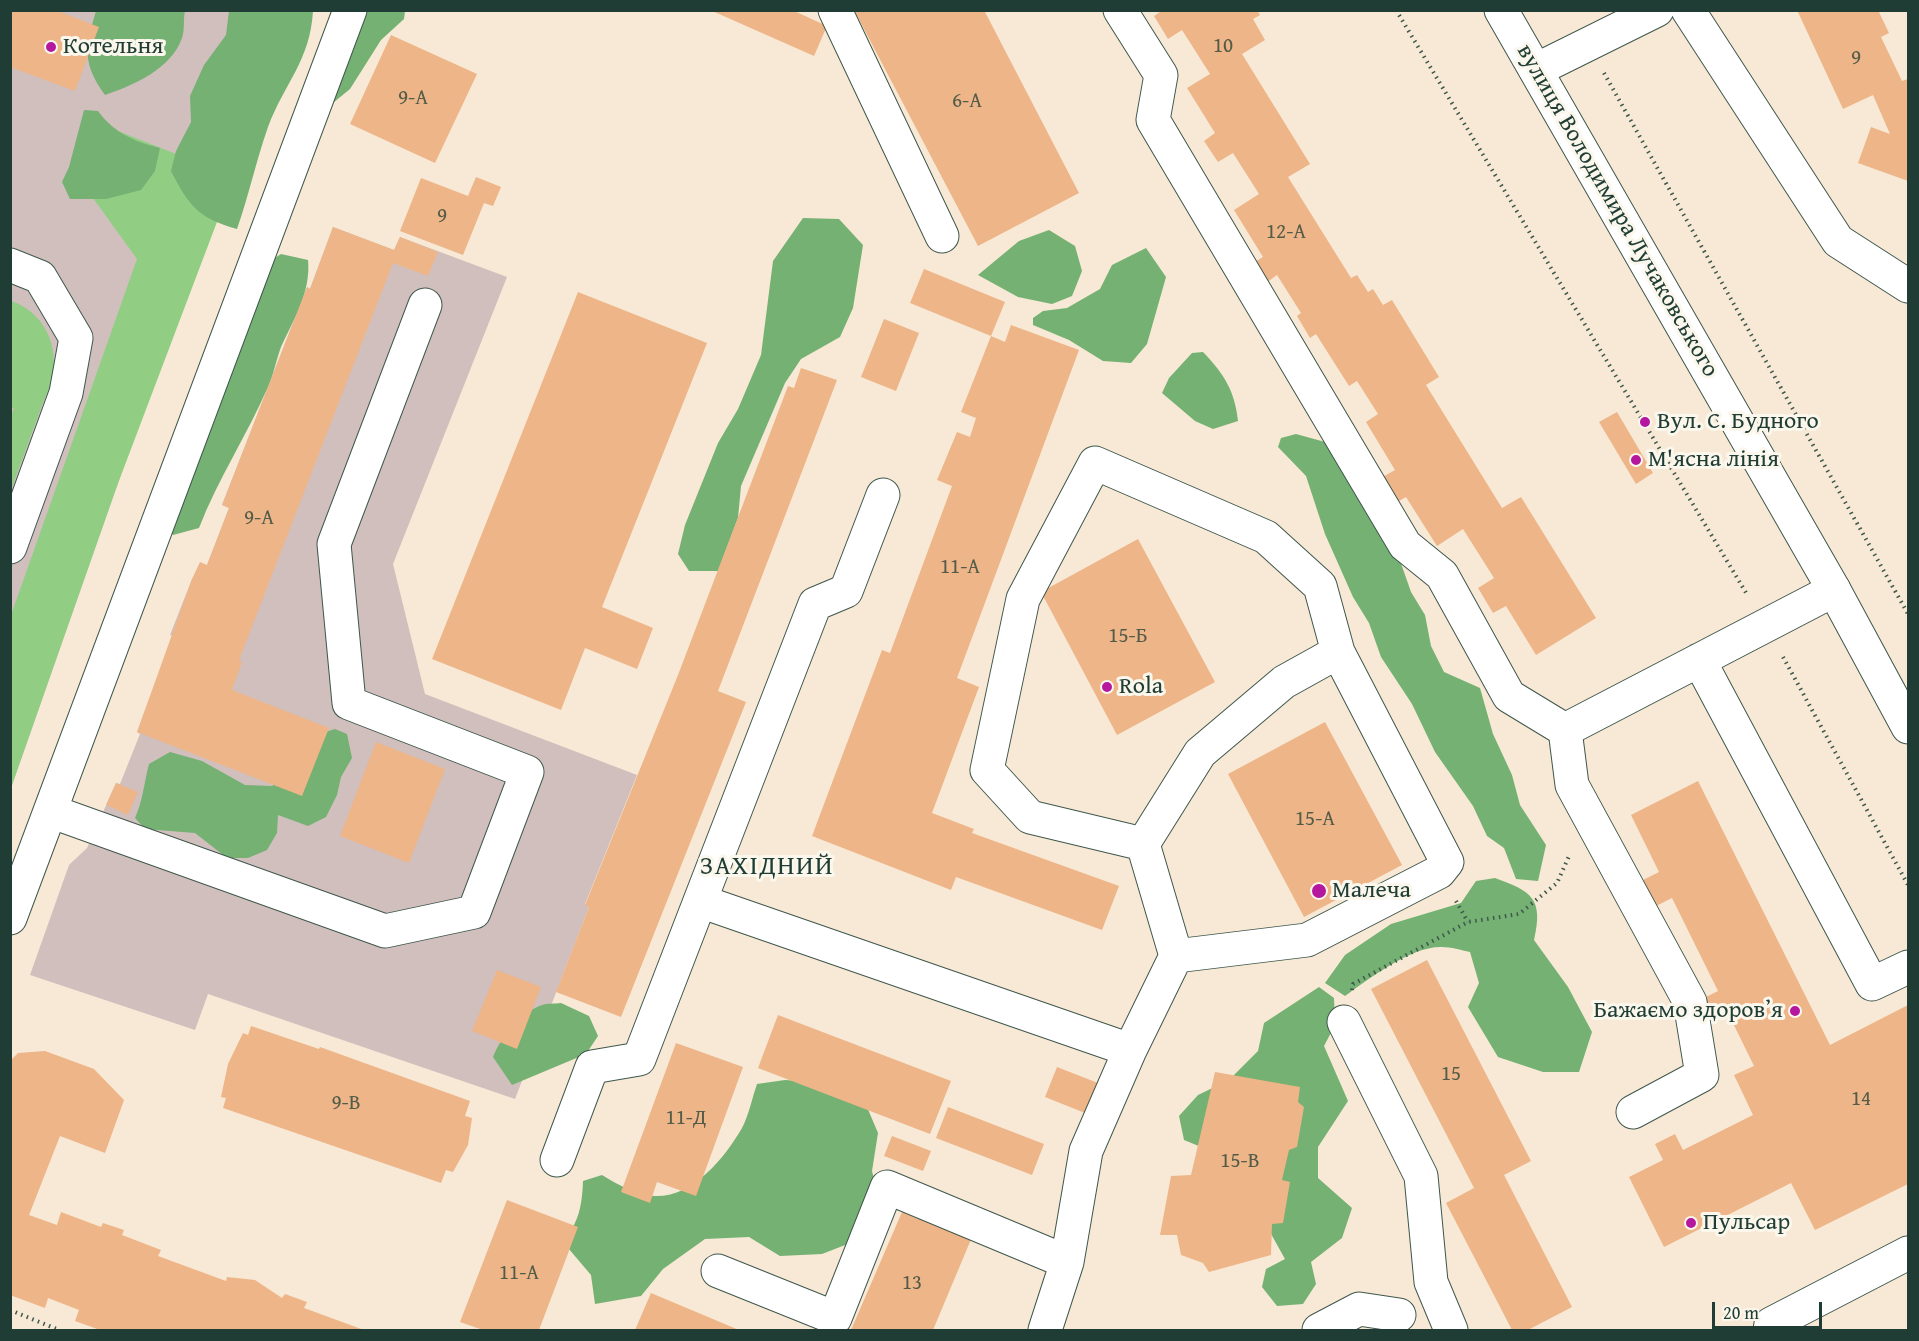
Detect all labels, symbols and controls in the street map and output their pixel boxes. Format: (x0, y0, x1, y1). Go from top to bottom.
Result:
place label: Котельня (63, 33, 163, 61)
house number: 10 (1213, 34, 1233, 60)
street label: вулиця Володимира Лучаковського (1510, 39, 1724, 383)
marker: Котельня (44, 40, 58, 54)
house number: 9 (1851, 46, 1861, 72)
house number: 9-А (398, 86, 428, 112)
house number: 6-А (952, 89, 982, 115)
house number: 9 (437, 204, 447, 230)
house number: 12-А (1266, 220, 1306, 246)
place label: Вул. С. Будного (1657, 408, 1819, 436)
marker: Вул. С. Будного (1638, 415, 1652, 429)
place label: М'ясна лінія (1648, 446, 1779, 474)
marker: М'ясна лінія (1629, 453, 1643, 467)
house number: 9-А (244, 506, 274, 532)
house number: 11-А (940, 555, 980, 581)
house number: 15-Б (1108, 624, 1148, 650)
place label: Rola (1119, 673, 1163, 701)
marker: Rola (1100, 680, 1114, 694)
house number: 15-А (1295, 807, 1335, 833)
district label: ЗАХІДНИЙ (700, 851, 834, 883)
place label: Малеча (1332, 877, 1411, 905)
marker: Малеча (1310, 882, 1328, 900)
place label: Бажаємо здоровʼя (1593, 997, 1783, 1025)
marker: Бажаємо здоровʼя (1788, 1004, 1802, 1018)
house number: 15 (1441, 1062, 1461, 1088)
house number: 14 (1851, 1087, 1871, 1113)
house number: 9-В (331, 1091, 361, 1117)
house number: 11-Д (666, 1106, 706, 1132)
house number: 15-В (1220, 1149, 1260, 1175)
place label: Пульсар (1703, 1209, 1790, 1237)
marker: Пульсар (1684, 1216, 1698, 1230)
house number: 11-А (499, 1261, 539, 1287)
house number: 13 (902, 1271, 922, 1297)
scale bar (1715, 1290, 1824, 1328)
text: 20 m (1723, 1299, 1759, 1326)

